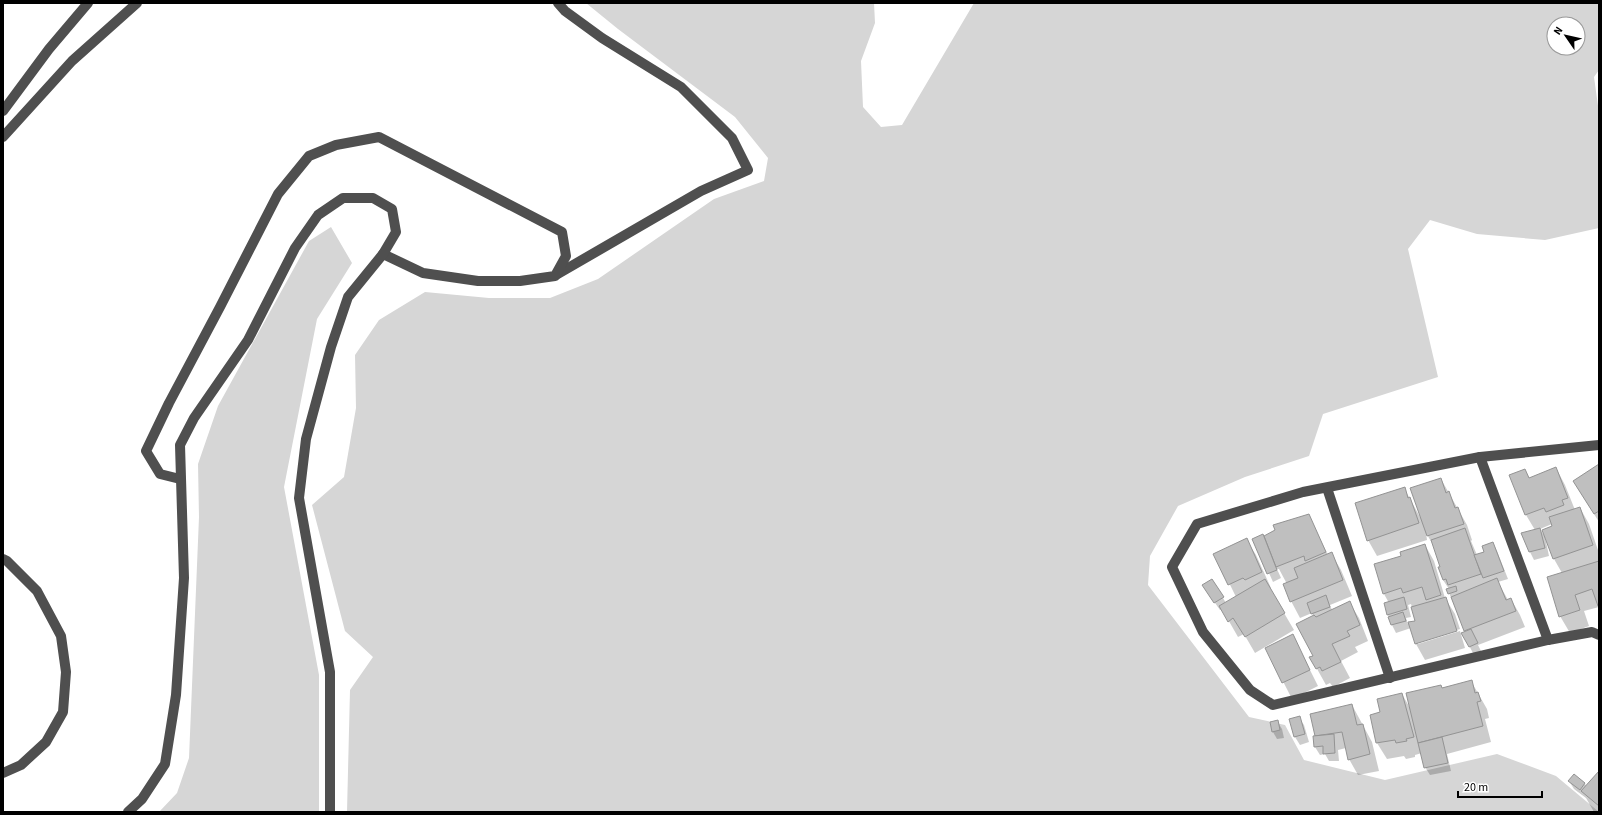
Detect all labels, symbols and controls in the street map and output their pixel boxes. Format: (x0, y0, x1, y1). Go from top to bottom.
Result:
north arrow (1546, 16, 1586, 56)
text: N (1550, 23, 1566, 38)
scale bar (1458, 773, 1542, 799)
text: 20 m (1464, 779, 1488, 796)

